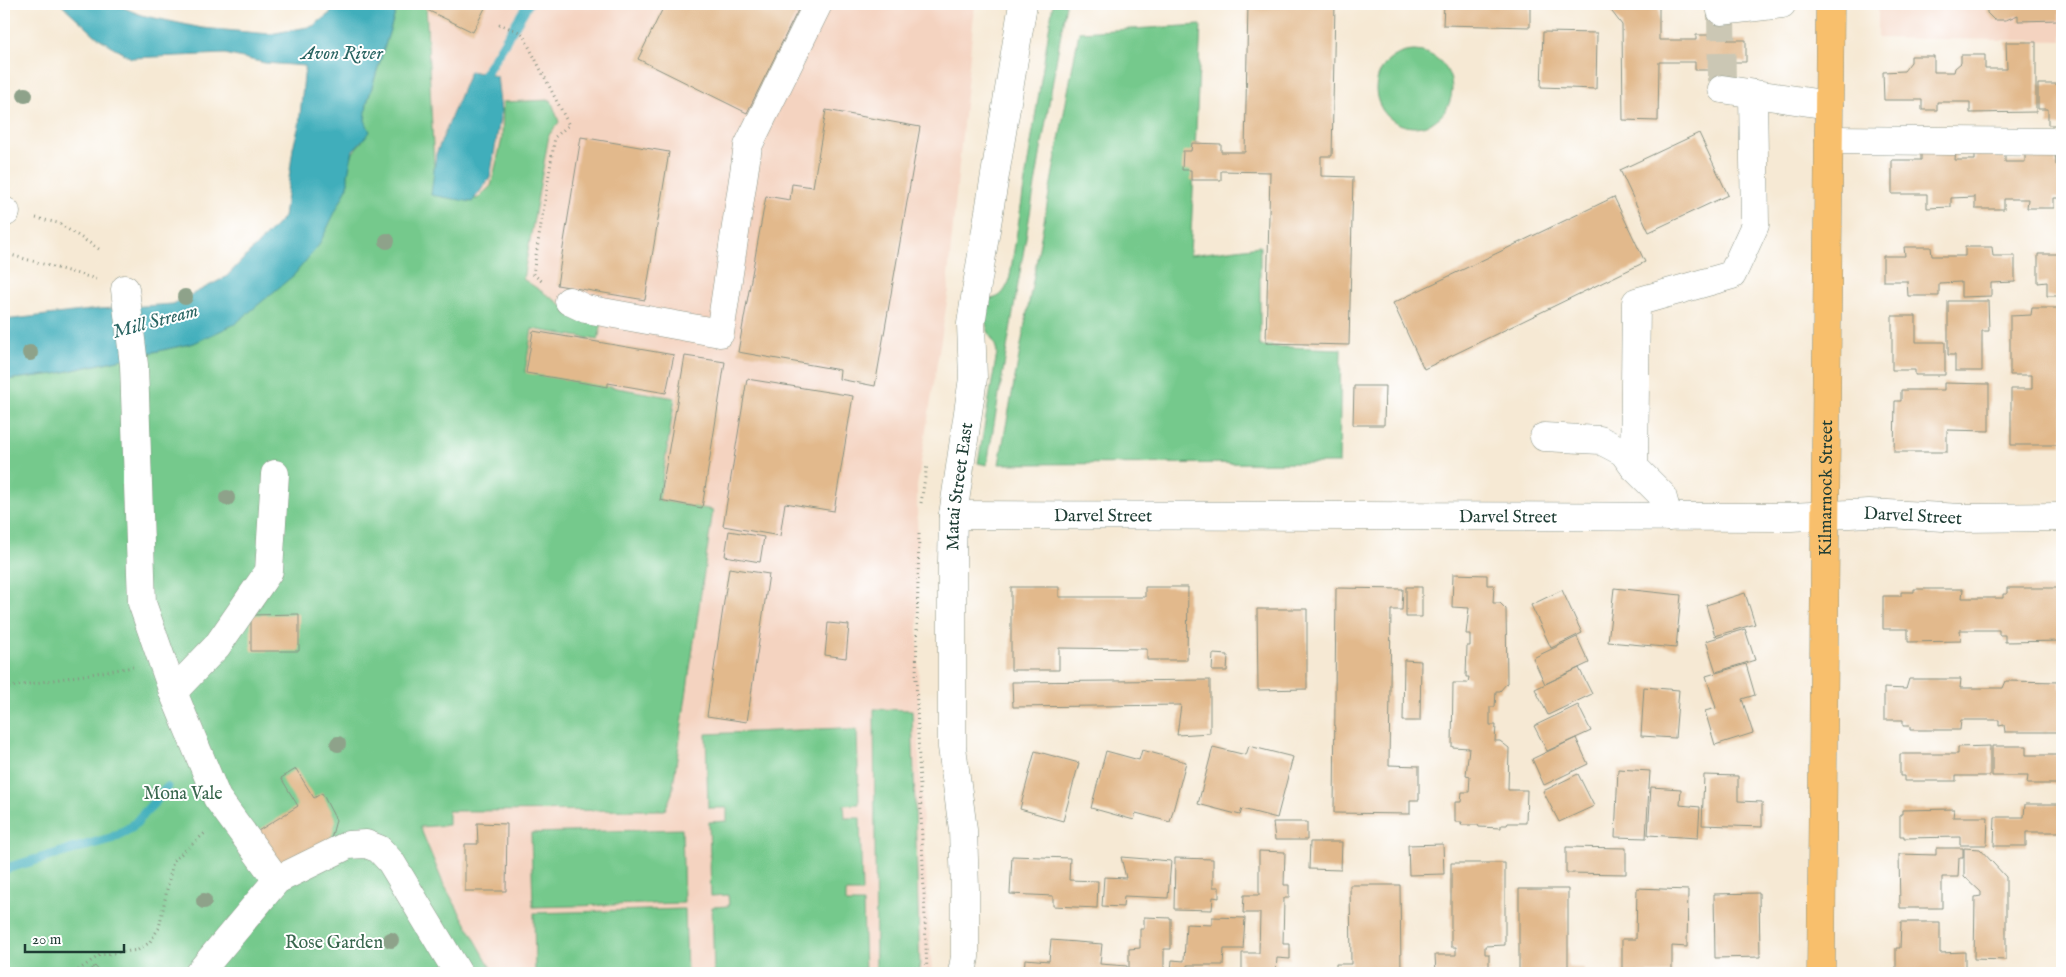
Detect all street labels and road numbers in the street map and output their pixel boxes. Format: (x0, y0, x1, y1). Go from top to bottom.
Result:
street label: Kilmarnock Street (1815, 420, 1839, 556)
street label: Matai Street East (942, 421, 979, 551)
street label: Darvel Street (1863, 503, 1963, 531)
street label: Darvel Street (1054, 505, 1152, 528)
street label: Darvel Street (1459, 506, 1557, 529)

